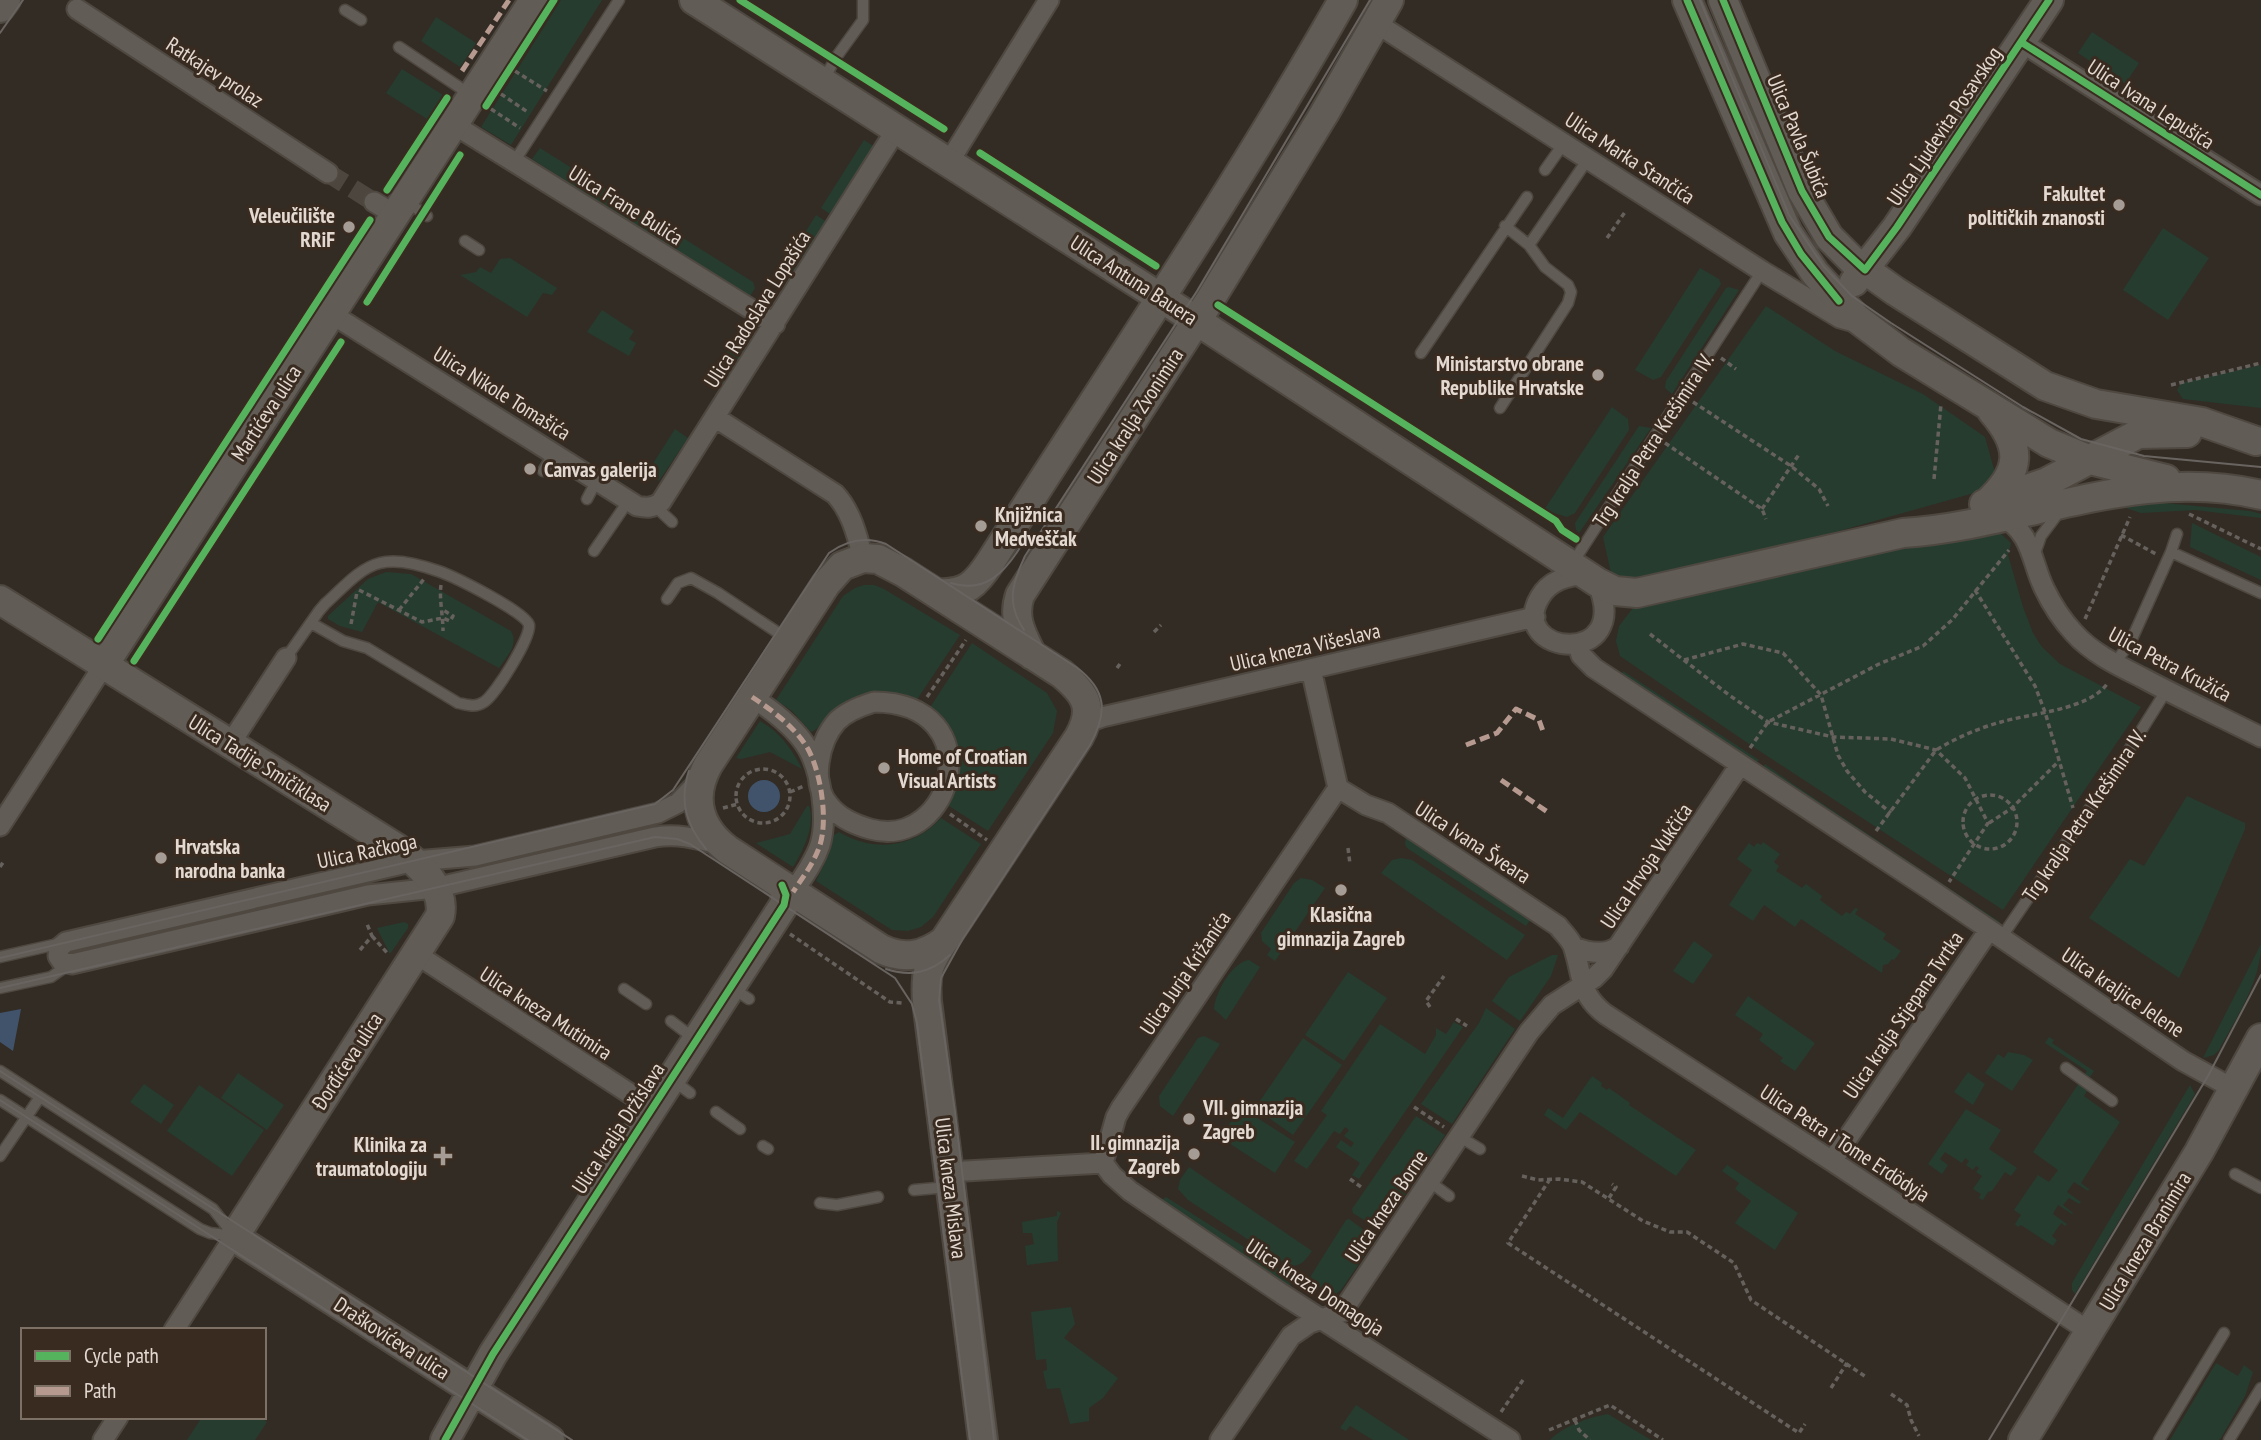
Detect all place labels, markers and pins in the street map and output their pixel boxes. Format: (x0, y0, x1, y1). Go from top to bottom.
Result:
place label: Fakultet političkih znanosti (1968, 180, 2105, 231)
marker: Fakultet političkih znanosti (2111, 197, 2127, 213)
place label: Veleučilište RRiF (248, 202, 335, 253)
marker: Veleučilište RRiF (341, 219, 357, 235)
place label: Ministarstvo obrane Republike Hrvatske (1436, 350, 1584, 401)
marker: Ministarstvo obrane Republike Hrvatske (1590, 367, 1606, 383)
place label: Canvas galerija (544, 456, 657, 483)
marker: Canvas galerija (522, 461, 538, 477)
place label: Knjižnica Medveščak (995, 501, 1077, 552)
marker: Knjižnica Medveščak (973, 518, 989, 534)
place label: Home of Croatian Visual Artists (897, 743, 1027, 794)
marker: Home of Croatian Visual Artists (876, 760, 892, 776)
place label: Hrvatska narodna banka (175, 833, 285, 884)
marker: Hrvatska narodna banka (153, 850, 169, 866)
marker: Klasična gimnazija Zagreb (1333, 882, 1349, 898)
place label: Klasična gimnazija Zagreb (1277, 901, 1405, 952)
place label: VII. gimnazija Zagreb (1202, 1094, 1304, 1145)
marker: VII. gimnazija Zagreb (1181, 1111, 1197, 1127)
place label: II. gimnazija Zagreb (1090, 1129, 1180, 1180)
place label: Klinika za traumatologiju (316, 1131, 427, 1182)
marker: Klinika za traumatologiju (433, 1146, 453, 1166)
marker: II. gimnazija Zagreb (1186, 1146, 1202, 1162)

